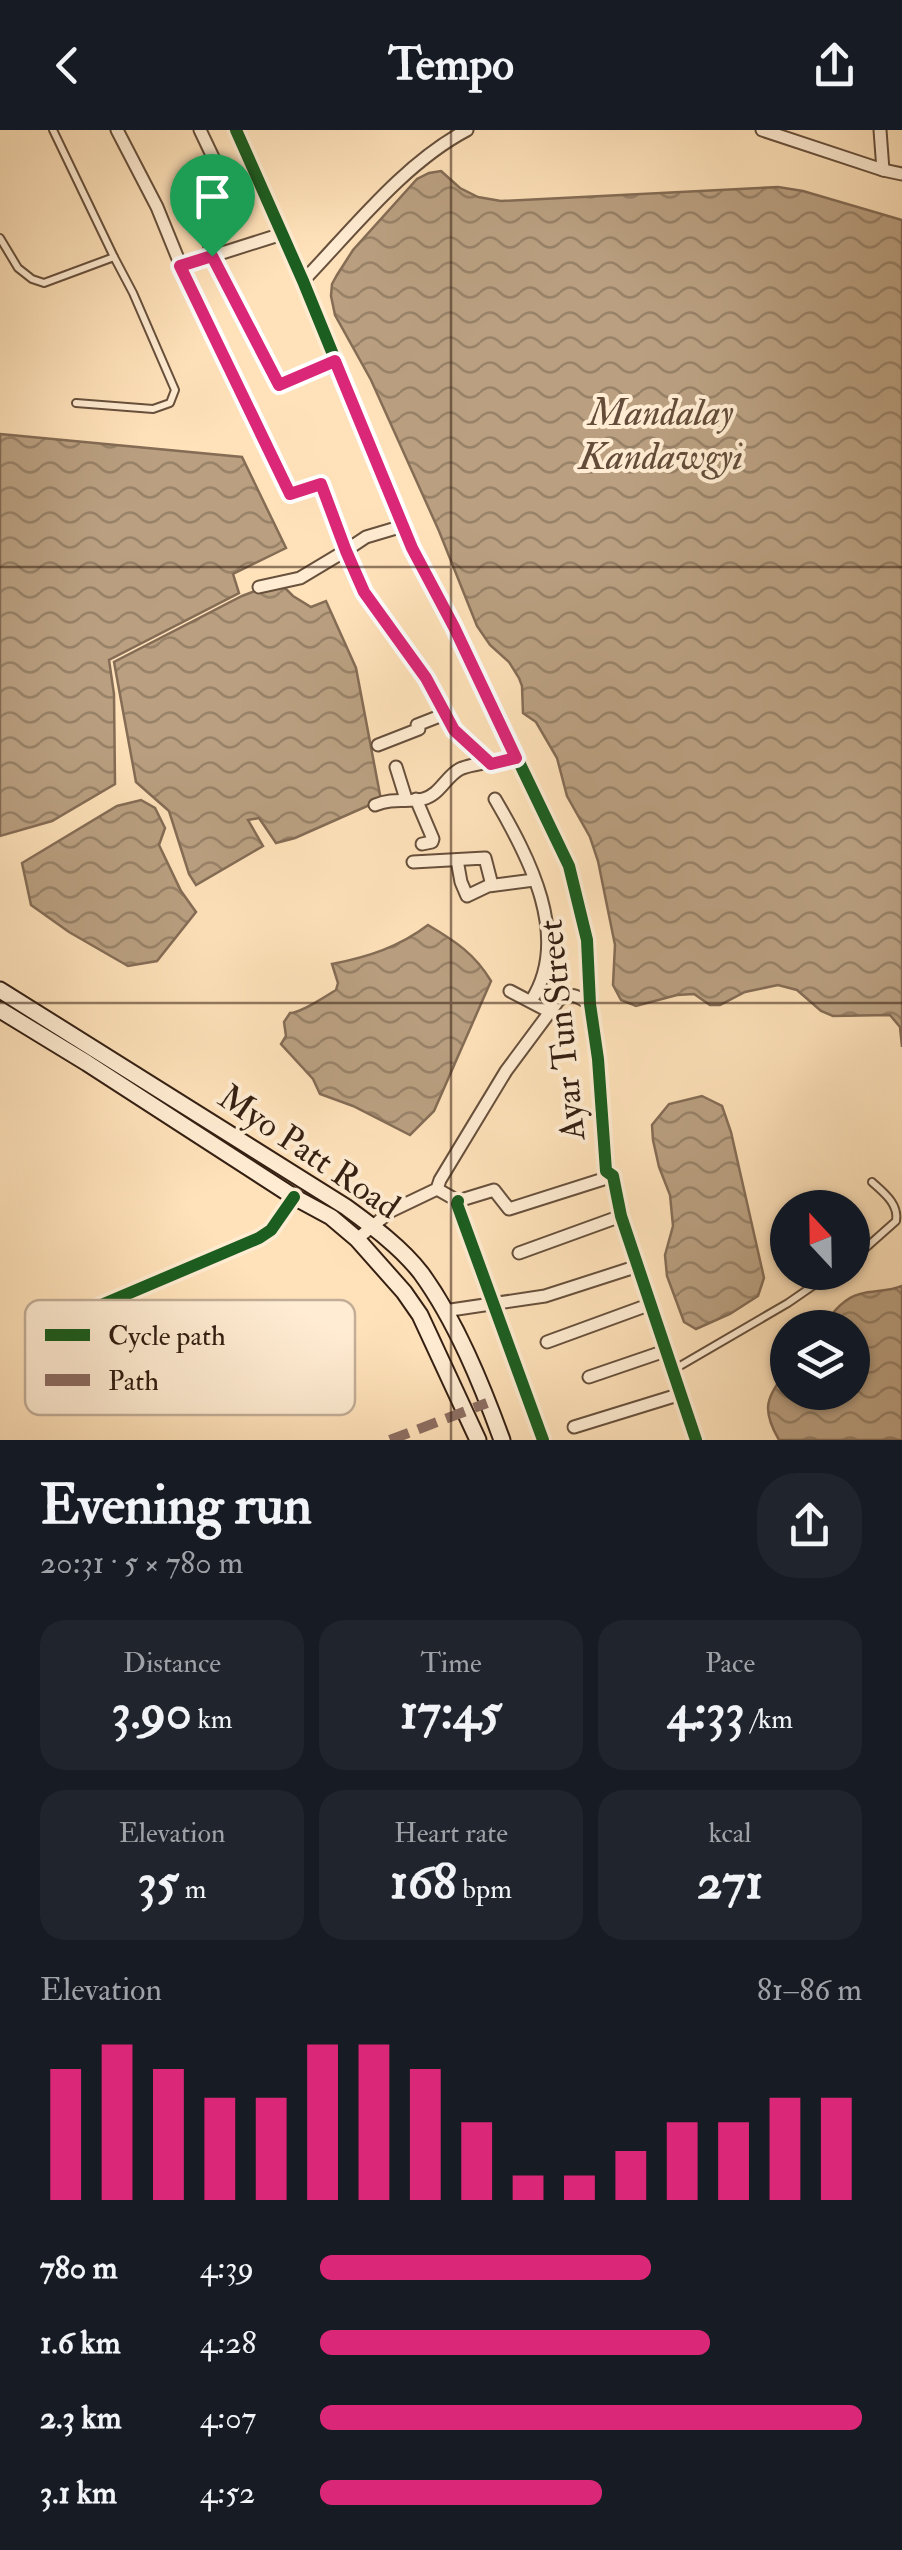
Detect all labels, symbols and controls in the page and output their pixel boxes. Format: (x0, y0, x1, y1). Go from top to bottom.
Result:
text: Tempo (388, 37, 514, 93)
icon: back (40, 38, 95, 93)
icon: share (807, 38, 862, 93)
pin (170, 154, 255, 257)
icon: arrive (185, 169, 240, 224)
water label: Mandalay Kandawgyi (577, 389, 743, 481)
street label: Ayar Tun Street (529, 917, 596, 1144)
street label: Myo Patt Road (210, 1075, 408, 1229)
north arrow (770, 1190, 870, 1290)
map controls (770, 1190, 870, 1410)
legend (25, 1300, 355, 1415)
button: layers (770, 1310, 870, 1410)
text: Cycle path (108, 1319, 226, 1354)
text: Path (108, 1364, 159, 1399)
text: Evening run (40, 1471, 312, 1540)
button: share (757, 1473, 862, 1578)
text: 20:31 · 5 × 780 m (40, 1543, 243, 1583)
text: Distance (123, 1646, 221, 1681)
text: Time (420, 1646, 482, 1681)
text: Pace (705, 1646, 755, 1681)
text: 3.90 (111, 1681, 192, 1744)
text: 17:45 (400, 1681, 502, 1744)
text: 4:33 (667, 1681, 745, 1744)
text: km (192, 1702, 233, 1737)
text: /km (745, 1702, 793, 1737)
text: Elevation (119, 1816, 225, 1851)
text: Heart rate (394, 1816, 508, 1851)
text: kcal (709, 1816, 751, 1851)
text: 35 (138, 1851, 179, 1914)
text: 168 (390, 1851, 456, 1914)
text: 271 (697, 1851, 763, 1914)
text: m (179, 1872, 206, 1907)
text: bpm (456, 1872, 512, 1907)
text: Elevation (40, 1970, 162, 2010)
text: 81–86 m (757, 1970, 862, 2010)
text: 780 m (40, 2248, 118, 2288)
text: 4:39 (200, 2248, 254, 2288)
text: 1.6 km (40, 2323, 121, 2363)
text: 4:28 (200, 2323, 256, 2363)
text: 2.3 km (40, 2398, 122, 2438)
text: 4:07 (200, 2398, 256, 2438)
text: 3.1 km (40, 2473, 117, 2513)
text: 4:52 (200, 2473, 255, 2513)

